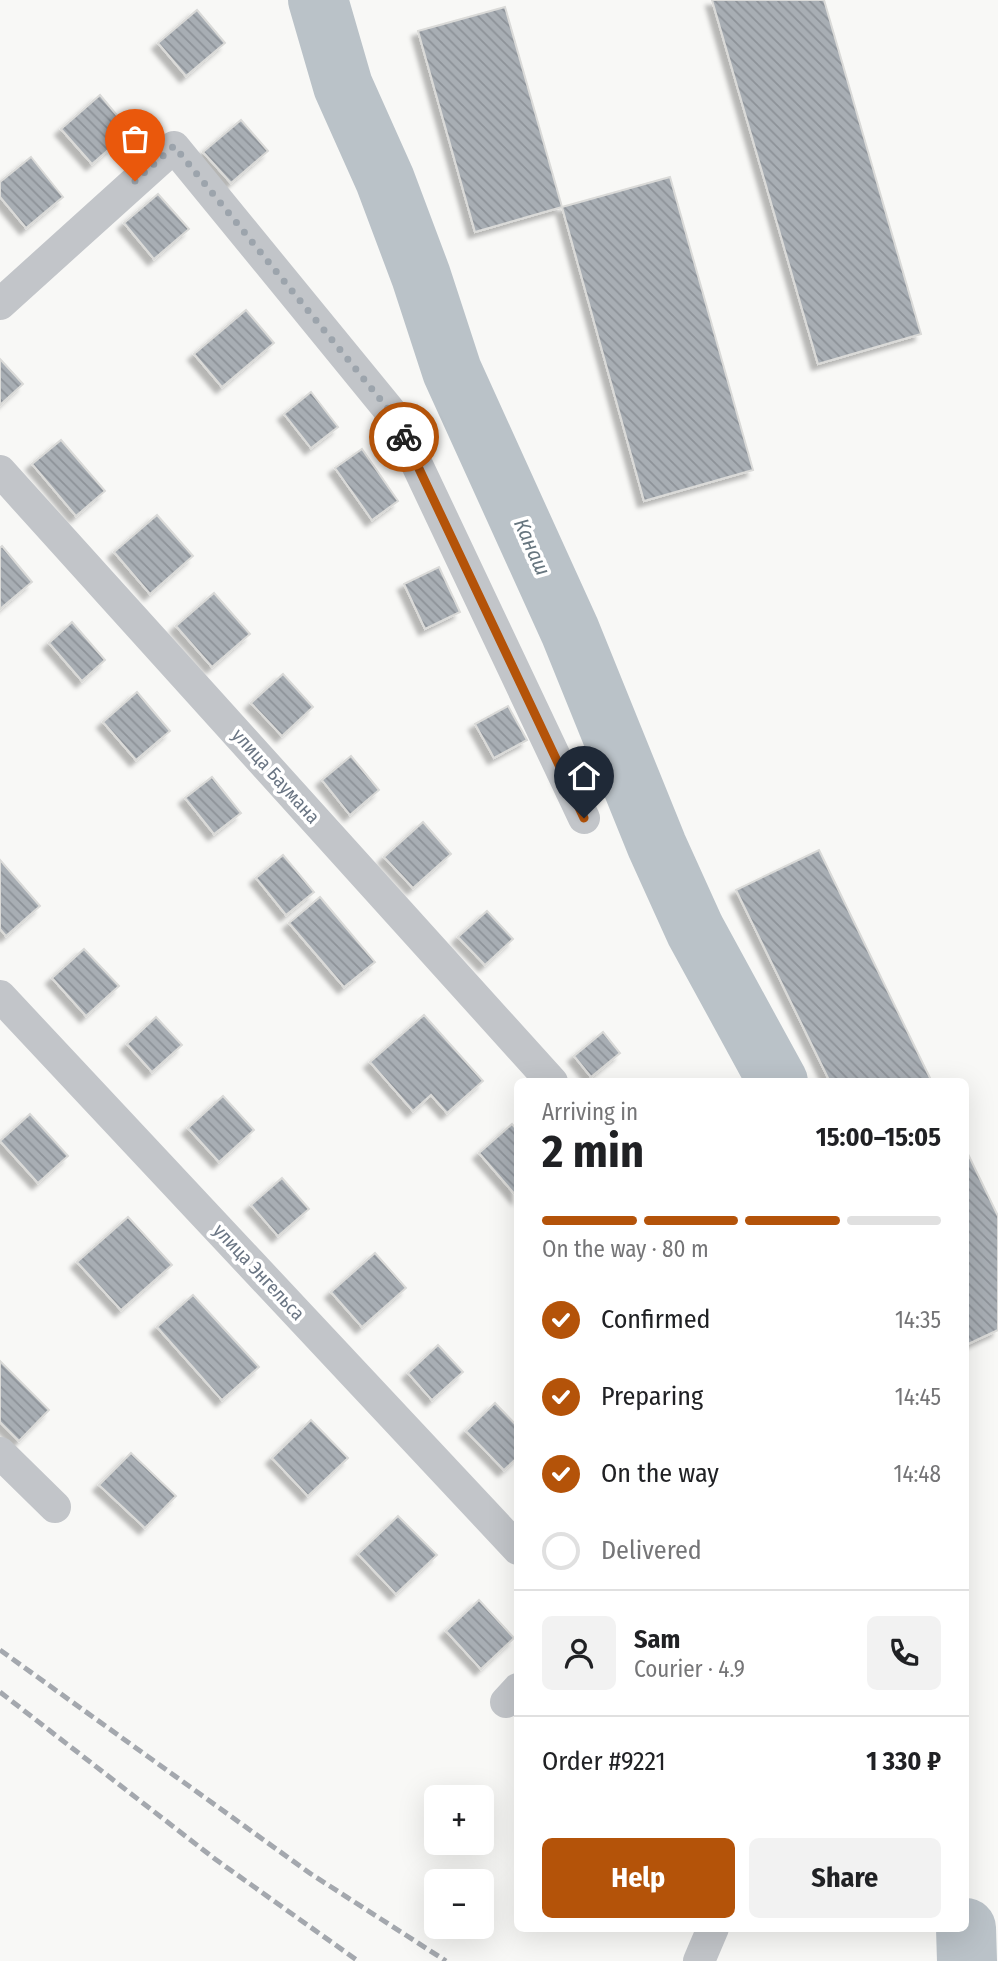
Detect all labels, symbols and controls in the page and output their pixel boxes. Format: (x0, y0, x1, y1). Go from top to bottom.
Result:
pin (105, 109, 165, 181)
icon: bag (116, 120, 154, 158)
courier (369, 402, 439, 472)
icon: bike (385, 418, 423, 456)
water label: Канаш (508, 514, 556, 580)
street label: улица Баумана (227, 724, 325, 828)
pin (554, 746, 614, 818)
icon: home (565, 757, 603, 795)
text: Arriving in (542, 1098, 638, 1126)
text: 15:00–15:05 (816, 1122, 941, 1153)
text: 2 min (542, 1124, 644, 1179)
street label: улица Энгельса (209, 1219, 309, 1325)
text: On the way · 80 m (542, 1235, 709, 1263)
icon: check (542, 1301, 580, 1339)
text: Confirmed (601, 1304, 711, 1335)
text: 14:35 (895, 1306, 941, 1334)
icon: check (542, 1378, 580, 1416)
text: Preparing (601, 1381, 703, 1412)
text: 14:45 (895, 1383, 941, 1411)
icon: check (542, 1455, 580, 1493)
text: On the way (601, 1458, 719, 1489)
text: 14:48 (894, 1460, 941, 1488)
text: Delivered (601, 1535, 702, 1566)
button: person (542, 1616, 616, 1690)
button: phone (867, 1616, 941, 1690)
text: Sam (634, 1624, 680, 1655)
text: Courier · 4.9 (634, 1655, 745, 1683)
text: Order #9221 (542, 1746, 666, 1777)
text: 1 330 ₽ (866, 1746, 941, 1777)
map controls (424, 1785, 494, 1939)
button: + (424, 1785, 494, 1855)
button: Help (542, 1838, 735, 1918)
button: Share (749, 1838, 941, 1918)
button: − (424, 1869, 494, 1939)

